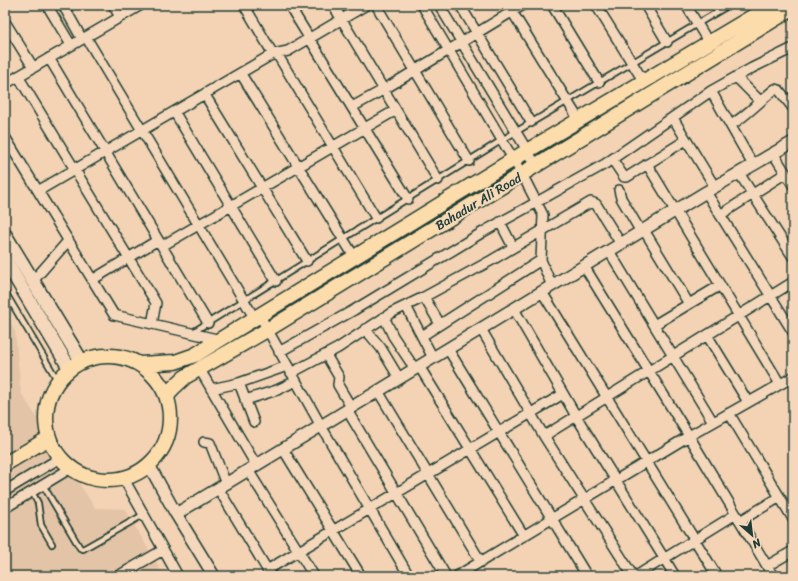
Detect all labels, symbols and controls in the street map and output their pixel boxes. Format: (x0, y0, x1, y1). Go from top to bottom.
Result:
street label: Bahadur Ali Road (430, 166, 527, 236)
north arrow (732, 515, 772, 555)
text: N (748, 533, 765, 554)

